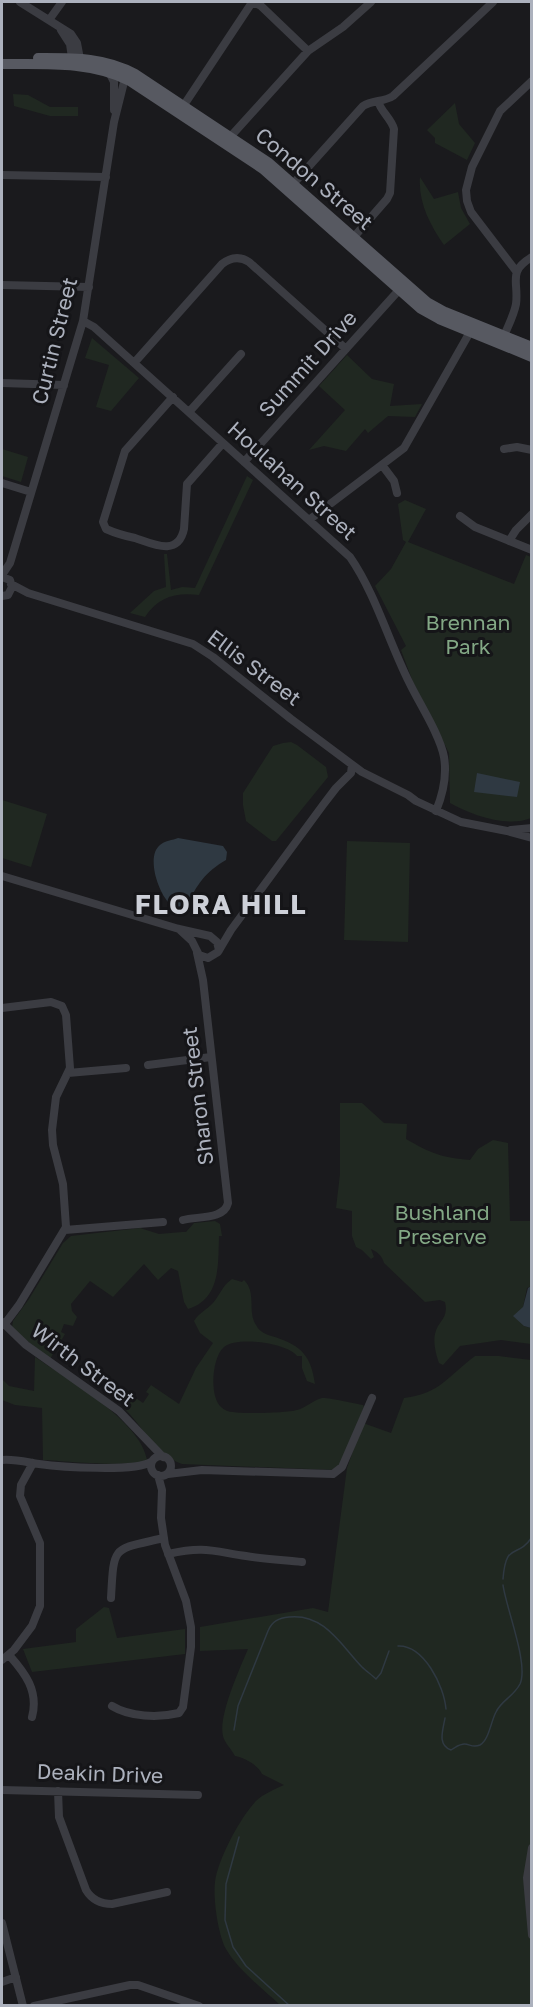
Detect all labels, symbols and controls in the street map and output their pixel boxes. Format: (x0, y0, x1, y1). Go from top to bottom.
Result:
street label: Condon Street (251, 121, 379, 235)
street label: Curtin Street (26, 275, 82, 407)
street label: Summit Drive (253, 305, 362, 422)
street label: Houlahan Street (223, 415, 363, 545)
park label: Brennan Park (426, 609, 510, 659)
street label: Ellis Street (203, 624, 307, 711)
district label: FLORA HILL (135, 888, 307, 920)
street label: Sharon Street (176, 1025, 218, 1167)
park label: Bushland Preserve (394, 1199, 490, 1249)
street label: Wirth Street (27, 1317, 141, 1412)
street label: Deakin Drive (36, 1758, 164, 1788)

